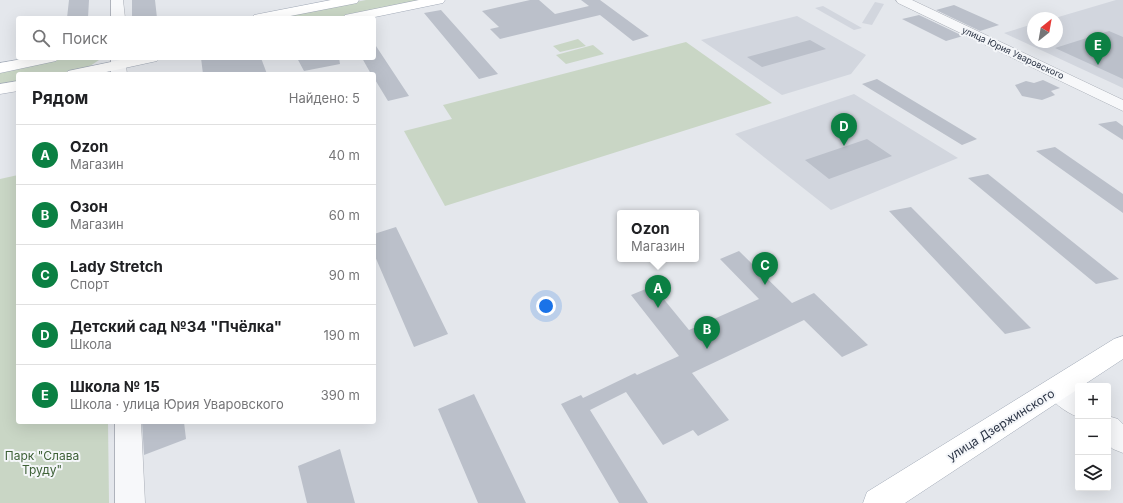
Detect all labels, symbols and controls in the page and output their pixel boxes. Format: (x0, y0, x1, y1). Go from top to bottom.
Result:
north arrow (1027, 12, 1063, 48)
search box (16, 16, 376, 60)
street label: улица Юрия Уваровского (960, 24, 1066, 81)
icon: search (30, 27, 52, 49)
text: Поиск (62, 29, 108, 48)
pin: E (1085, 32, 1111, 65)
text: Рядом (32, 88, 88, 108)
text: Найдено: 5 (289, 90, 360, 106)
pin: D (831, 113, 857, 146)
text: Ozon (70, 137, 108, 156)
text: A (40, 147, 50, 163)
text: 40 m (328, 147, 360, 163)
text: Магазин (70, 156, 124, 172)
text: Озон (70, 197, 108, 216)
text: B (41, 207, 49, 223)
text: 60 m (329, 207, 360, 223)
popup (617, 210, 699, 262)
text: Магазин (70, 216, 124, 232)
text: Ozon (631, 219, 669, 238)
text: Магазин (631, 238, 685, 254)
pin: C (752, 252, 778, 285)
text: Lady Stretch (70, 257, 163, 276)
text: C (40, 267, 50, 283)
text: 90 m (329, 267, 360, 283)
pin: A (645, 275, 671, 308)
text: Спорт (70, 276, 109, 292)
your location (536, 296, 556, 316)
pin: B (694, 316, 720, 349)
text: Детский сад №34 "Пчёлка" (70, 317, 282, 336)
text: D (40, 327, 50, 343)
text: 190 m (323, 327, 360, 343)
text: Школа (70, 336, 112, 352)
text: Школа № 15 (70, 377, 160, 396)
map controls (1075, 383, 1111, 491)
button: + (1075, 383, 1111, 419)
street label: улица Дзержинского (944, 385, 1057, 464)
text: E (41, 387, 49, 403)
text: 390 m (321, 387, 360, 403)
text: Школа · улица Юрия Уваровского (70, 396, 284, 412)
button: − (1075, 419, 1111, 455)
park label: Парк "Слава Труду" (5, 448, 79, 477)
button: layers (1075, 455, 1111, 491)

